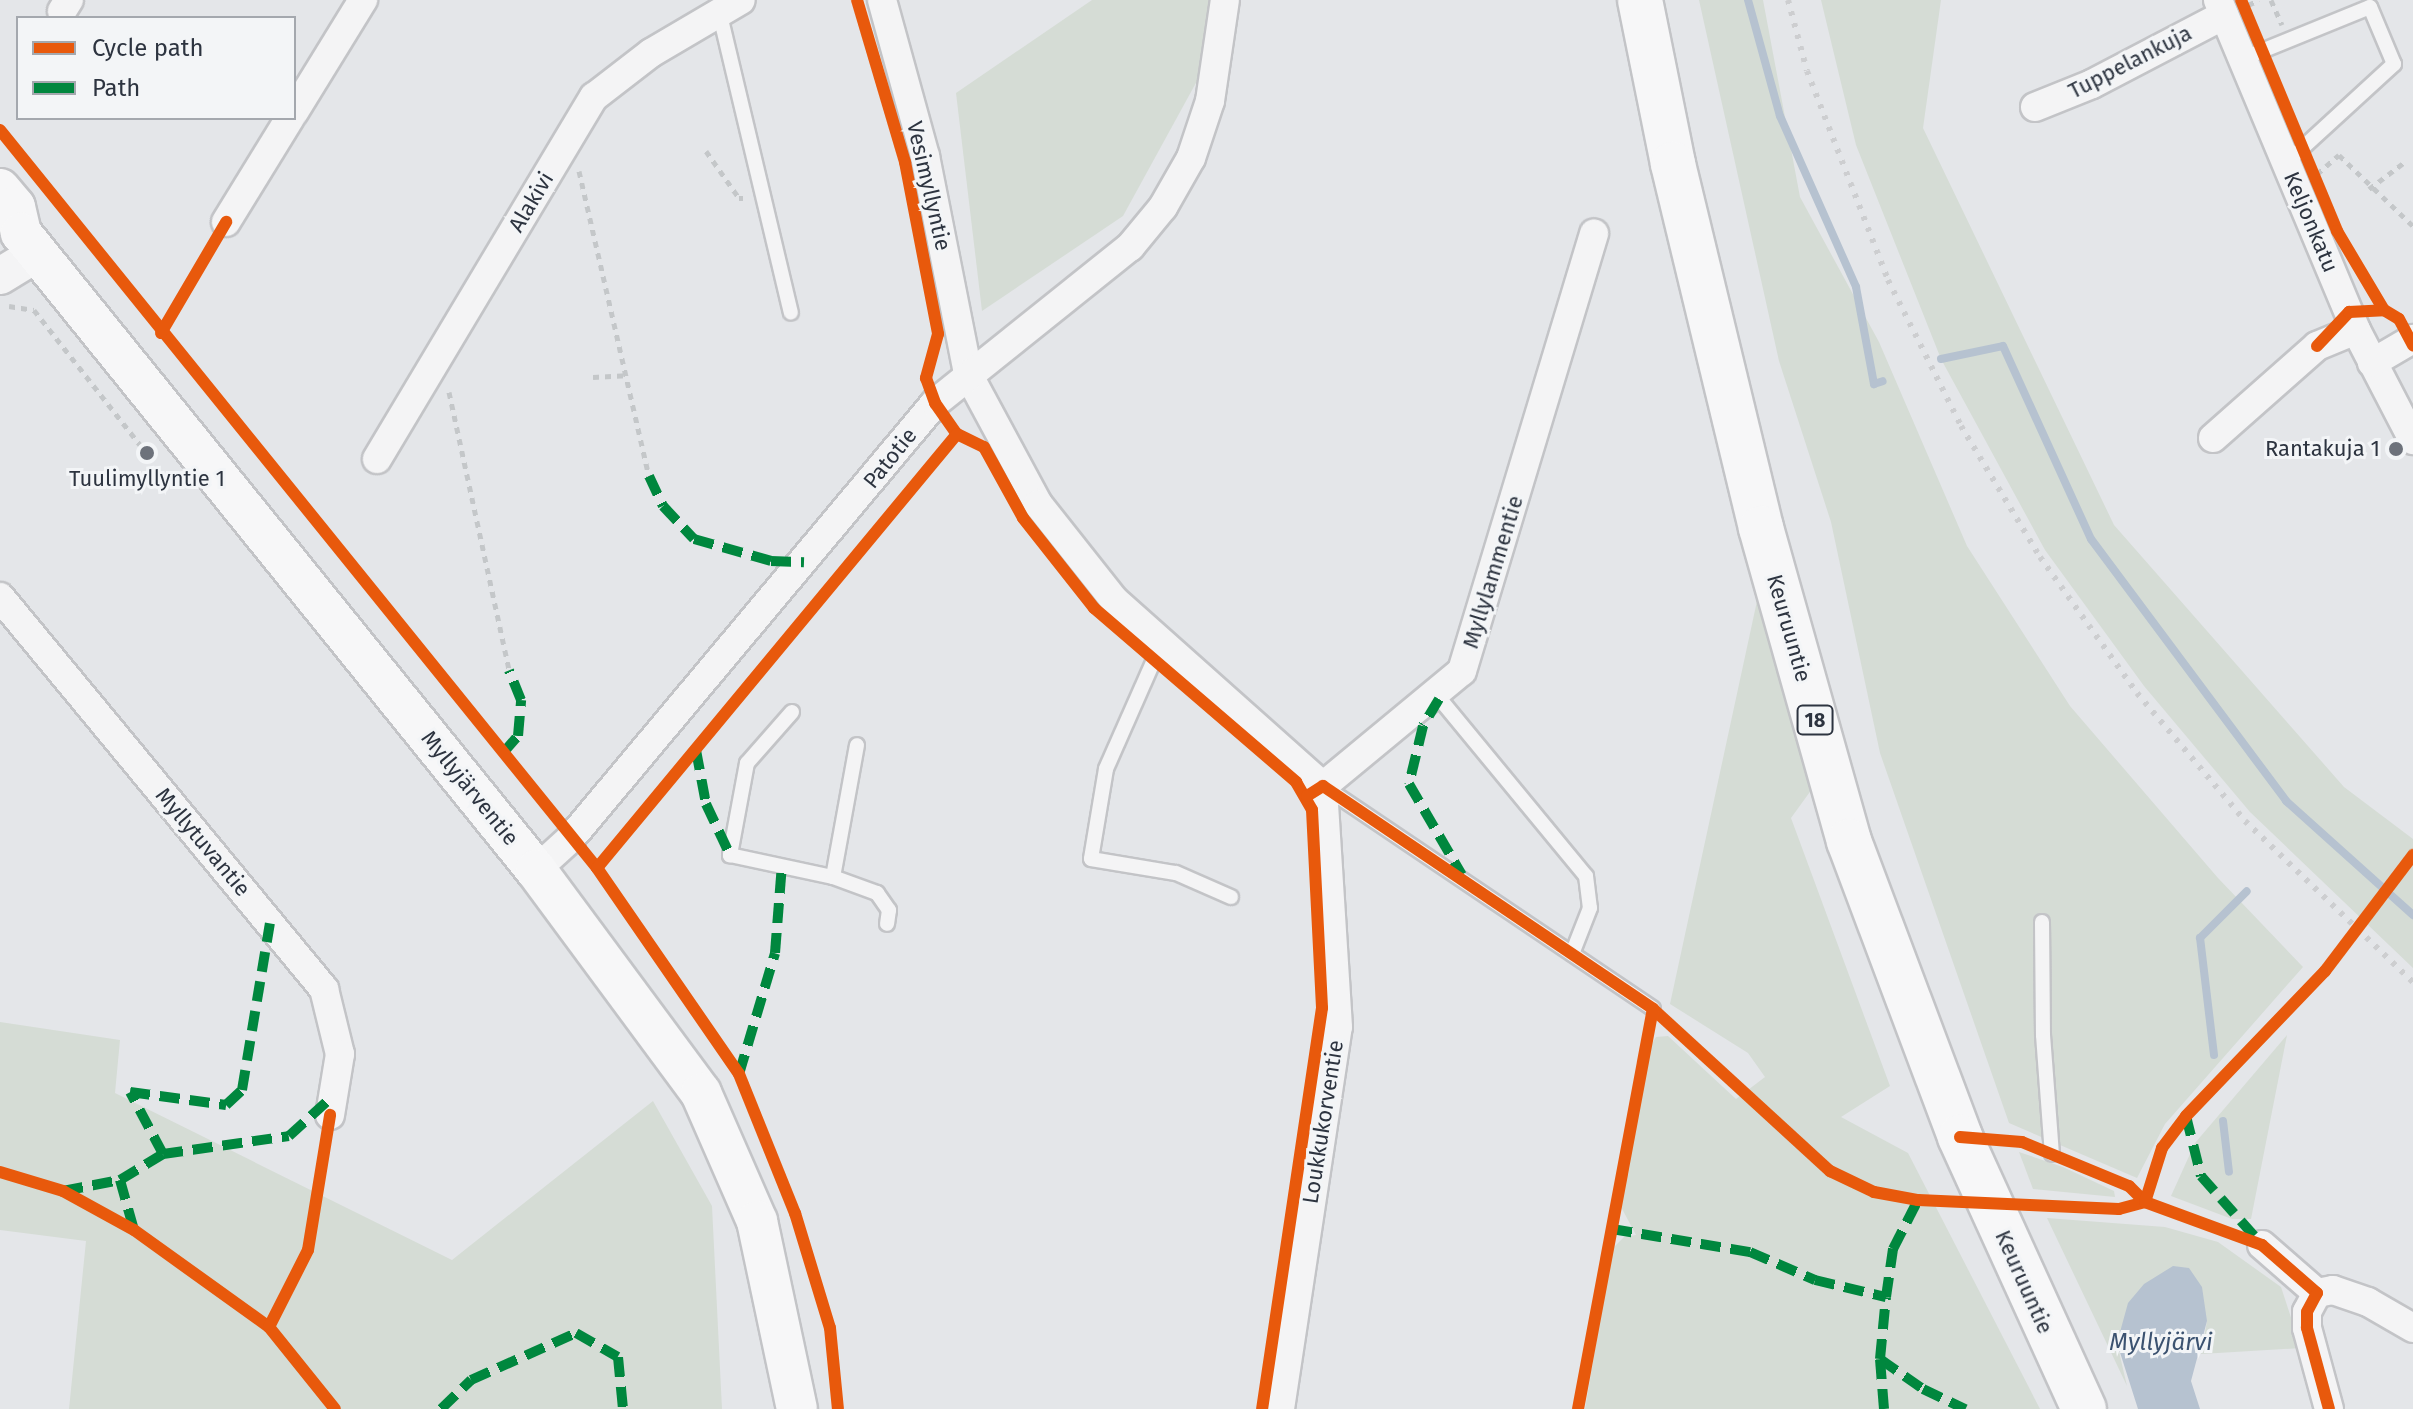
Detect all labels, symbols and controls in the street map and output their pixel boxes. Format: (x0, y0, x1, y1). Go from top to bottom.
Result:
legend (16, 16, 296, 120)
street label: Tuppelankuja (2064, 20, 2196, 104)
text: Cycle path (92, 34, 204, 62)
text: Path (92, 74, 140, 102)
street label: Vesimyllyntie (901, 119, 957, 253)
street label: Alakivi (503, 167, 559, 237)
street label: Keljonkatu (2278, 168, 2344, 276)
street label: Patotie (858, 422, 922, 494)
place label: Rantakuja 1 (2265, 436, 2380, 462)
marker: Rantakuja 1 (2387, 440, 2405, 458)
marker: Tuulimyllyntie 1 (138, 444, 156, 462)
place label: Tuulimyllyntie 1 (69, 466, 225, 492)
street label: Myllylammentie (1457, 492, 1529, 652)
street label: Keuruuntie (1761, 571, 1817, 685)
road number: 18 (1795, 704, 1835, 736)
street label: Myllyjärventie (416, 725, 524, 851)
street label: Myllytuvantie (150, 782, 256, 902)
street label: Loukkukorventie (1297, 1038, 1349, 1206)
street label: Keuruuntie (1989, 1226, 2059, 1338)
water label: Myllyjärvi (2109, 1329, 2213, 1357)

